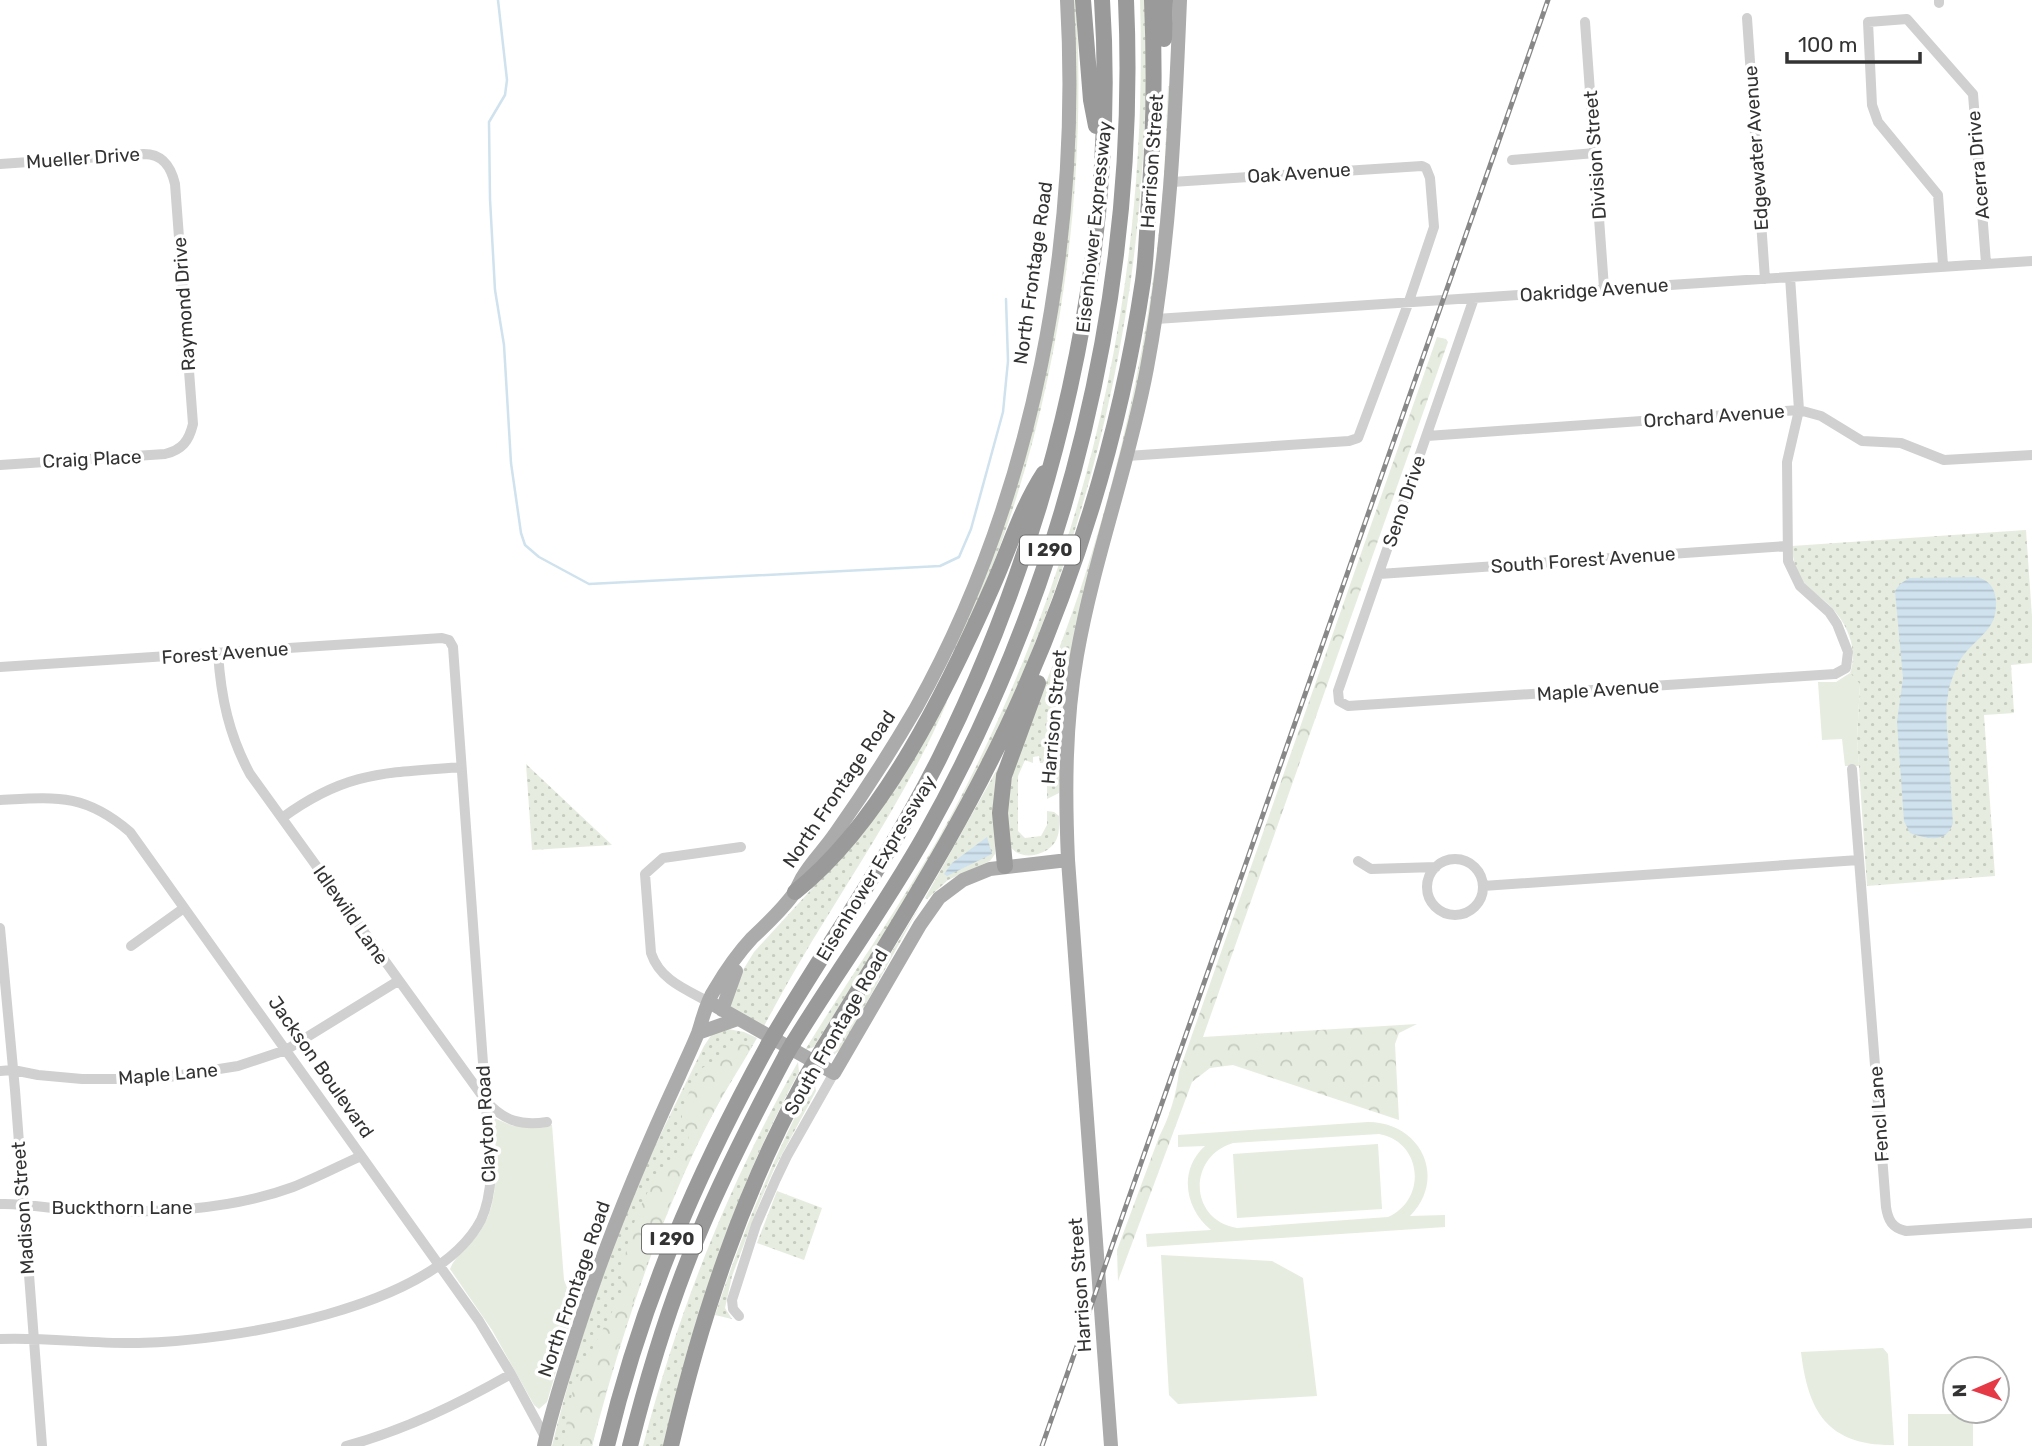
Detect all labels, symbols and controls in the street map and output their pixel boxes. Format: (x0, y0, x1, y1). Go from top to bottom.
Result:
scale bar (1787, 21, 1920, 65)
text: 100 m (1798, 32, 1857, 57)
street label: Edgewater Avenue (1739, 65, 1773, 231)
street label: Division Street (1579, 89, 1611, 220)
street label: Harrison Street (1136, 92, 1168, 229)
street label: Acerra Drive (1962, 110, 1994, 220)
street label: Eisenhower Expressway (1071, 120, 1117, 334)
street label: Mueller Drive (25, 143, 141, 173)
street label: Oak Avenue (1246, 158, 1352, 188)
street label: North Frontage Road (1009, 180, 1057, 366)
street label: Raymond Drive (168, 236, 200, 372)
street label: Oakridge Avenue (1519, 273, 1669, 307)
street label: Orchard Avenue (1643, 400, 1785, 432)
street label: Craig Place (42, 445, 142, 473)
street label: Seno Drive (1378, 452, 1430, 550)
road number: I 290 (1020, 536, 1080, 564)
street label: South Forest Avenue (1490, 542, 1676, 578)
street label: Forest Avenue (161, 637, 289, 669)
street label: Harrison Street (1037, 648, 1071, 785)
street label: Maple Avenue (1536, 674, 1660, 706)
street label: North Frontage Road (778, 706, 900, 872)
street label: Eisenhower Expressway (811, 771, 941, 965)
street label: Idlewild Lane (309, 861, 393, 969)
street label: South Frontage Road (779, 945, 893, 1119)
street label: Jackson Boulevard (263, 991, 379, 1143)
street label: Maple Lane (117, 1058, 219, 1090)
street label: Clayton Road (471, 1065, 501, 1183)
street label: Fencl Lane (1864, 1065, 1894, 1163)
street label: Madison Street (7, 1140, 39, 1275)
street label: Buckthorn Lane (51, 1196, 193, 1219)
street label: North Frontage Road (533, 1198, 615, 1380)
street label: Harrison Street (1064, 1216, 1096, 1353)
road number: I 290 (642, 1224, 702, 1254)
north arrow (1941, 1355, 2011, 1425)
text: N (1948, 1383, 1971, 1398)

